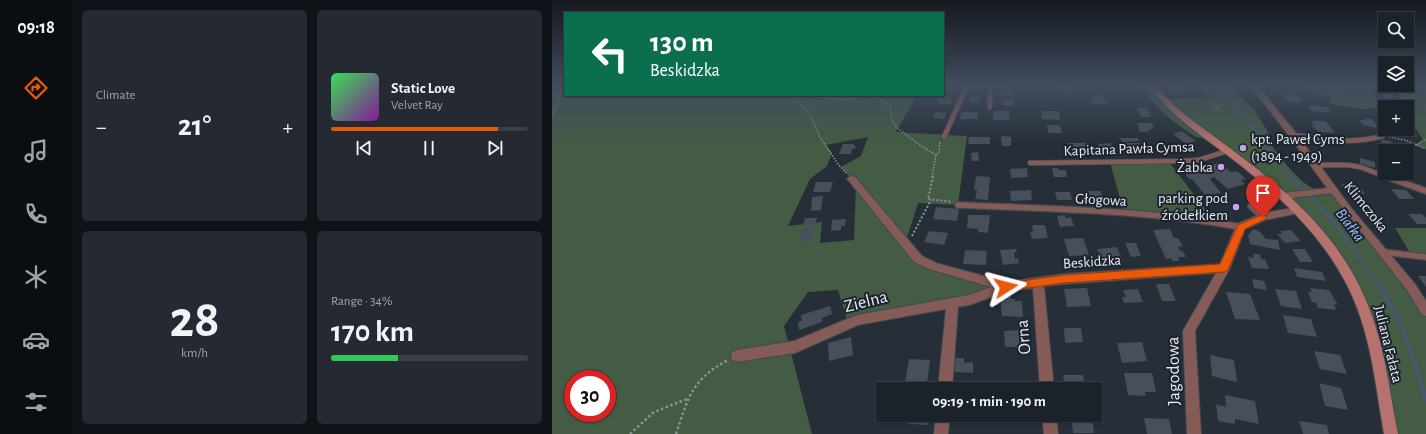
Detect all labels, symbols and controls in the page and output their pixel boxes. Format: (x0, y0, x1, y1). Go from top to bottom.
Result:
map controls (1378, 12, 1414, 180)
button: search (1378, 12, 1414, 48)
text: 09:18 (17, 19, 55, 37)
icon: left (584, 28, 636, 80)
text: 130 m (650, 29, 714, 57)
button: layers (1378, 56, 1414, 92)
text: Beskidzka (650, 62, 720, 80)
icon: directions (22, 74, 50, 102)
text: Static Love (391, 81, 455, 96)
text: Climate (96, 89, 135, 102)
text: Velvet Ray (391, 99, 443, 112)
button: + (1378, 100, 1414, 136)
text: 21° (178, 111, 211, 141)
text: − (96, 116, 107, 138)
text: + (282, 116, 293, 138)
place label: kpt. Paweł Cyms (1894 - 1949) (1251, 132, 1345, 164)
icon: music (22, 137, 50, 165)
icon: previous (353, 137, 375, 159)
icon: pause (418, 137, 440, 159)
icon: next (484, 137, 506, 159)
street label: Kapitana Pawła Cymsa (1063, 139, 1195, 159)
marker: kpt. Paweł Cyms (1894 - 1949) (1238, 143, 1248, 153)
button: − (1378, 144, 1414, 180)
place label: Żabka (1177, 158, 1213, 175)
marker: Żabka (1216, 162, 1226, 172)
pin (1246, 176, 1280, 217)
street label: Klimczoka (1341, 179, 1391, 235)
icon: arrive (1252, 182, 1274, 204)
street label: Głogowa (1075, 191, 1127, 209)
place label: parking pod źródełkiem (1158, 191, 1228, 223)
icon: phone (22, 200, 50, 228)
marker: parking pod źródełkiem (1231, 202, 1241, 212)
water label: Białka (1333, 205, 1367, 245)
street label: Beskidzka (1062, 252, 1122, 272)
icon: climate (22, 263, 50, 291)
position arrow (985, 266, 1027, 308)
street label: Zielna (842, 288, 890, 316)
text: 28 (169, 294, 220, 346)
text: Range · 34% (331, 295, 392, 308)
street label: Juliana Fałata (1371, 304, 1405, 384)
text: 170 km (331, 317, 414, 347)
street label: Orna (1014, 319, 1034, 355)
icon: car (22, 326, 50, 354)
street label: Jagodowa (1164, 336, 1184, 406)
text: km/h (181, 347, 208, 360)
speed limit sign: 30 (564, 370, 616, 422)
icon: filters (22, 388, 50, 416)
text: 09:19 · 1 min · 190 m (932, 394, 1046, 409)

